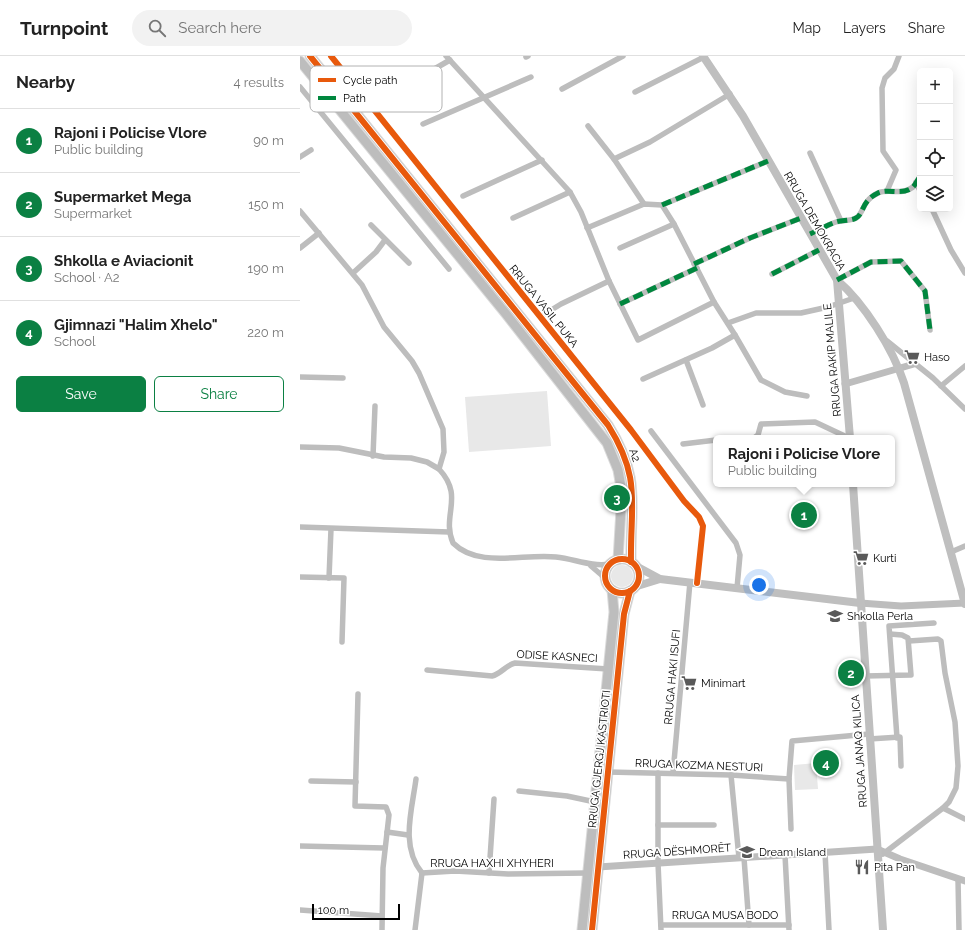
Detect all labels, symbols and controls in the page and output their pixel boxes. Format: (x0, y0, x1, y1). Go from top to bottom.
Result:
search box (132, 10, 412, 46)
text: Turnpoint (20, 17, 108, 39)
icon: search (146, 17, 168, 39)
text: Search here (178, 19, 262, 37)
text: Map (793, 20, 821, 36)
text: Layers (843, 20, 886, 36)
text: Share (908, 20, 945, 36)
legend (310, 66, 442, 112)
map controls (917, 68, 953, 212)
button: + (917, 68, 953, 104)
text: Nearby (16, 72, 75, 92)
text: Cycle path (343, 74, 397, 87)
text: 4 results (233, 75, 284, 90)
text: Path (343, 92, 366, 105)
button: − (917, 104, 953, 140)
text: Rajoni i Policise Vlore (54, 124, 207, 142)
text: 1 (26, 133, 32, 148)
text: 90 m (253, 133, 284, 148)
button: locate (917, 140, 953, 176)
text: Public building (54, 142, 143, 157)
street label: RRUGA DEMOKRACIA (781, 170, 848, 273)
button: layers (917, 176, 953, 212)
text: Supermarket Mega (54, 188, 191, 206)
text: 2 (25, 197, 33, 212)
text: 150 m (248, 197, 284, 212)
text: Supermarket (54, 206, 132, 221)
text: Shkolla e Aviacionit (54, 252, 193, 270)
text: 3 (25, 261, 33, 276)
text: 190 m (248, 261, 284, 276)
street label: RRUGA VASIL PUKA (506, 263, 581, 351)
text: School · A2 (54, 270, 119, 285)
street label: RRUGA RAKIP MALILE (821, 303, 844, 417)
text: Gjimnazi "Halim Xhelo" (54, 316, 218, 334)
text: 4 (25, 325, 33, 340)
text: 220 m (247, 325, 284, 340)
text: School (54, 334, 96, 349)
supermarket icon: Haso (903, 348, 921, 366)
place label: Haso (924, 351, 950, 364)
button: Save (16, 376, 146, 412)
button: Share (154, 376, 284, 412)
popup (713, 435, 895, 487)
text: Rajoni i Policise Vlore (728, 445, 880, 463)
street label: A2 (626, 447, 643, 464)
text: Public building (728, 463, 817, 478)
pin: 3 (604, 483, 630, 513)
pin: 1 (791, 500, 817, 530)
supermarket icon: Kurti (852, 549, 870, 567)
place label: Kurti (873, 552, 896, 565)
your location (749, 575, 769, 595)
school or university icon: Shkolla Perla (826, 607, 844, 625)
place label: Shkolla Perla (847, 610, 913, 623)
street label: RRUGA HAKI ISUFI (662, 629, 683, 725)
street label: ODISE KASNECI (516, 648, 598, 665)
pin: 2 (838, 658, 864, 688)
supermarket icon: Minimart (680, 674, 698, 692)
place label: Minimart (701, 677, 746, 690)
street label: RRUGA GJERGJ KASTRIOTI (586, 689, 613, 829)
street label: RRUGA JANAQ KILICA (849, 693, 870, 808)
pin: 4 (813, 748, 839, 778)
street label: RRUGA KOZMA NESTURI (635, 757, 763, 774)
street label: RRUGA DËSHMORËT (623, 841, 732, 862)
school or university icon: Dream Island (738, 843, 756, 861)
place label: Dream Island (759, 846, 826, 859)
street label: RRUGA HAXHI XHYHERI (430, 857, 554, 870)
restaurant icon: Pita Pan (853, 858, 871, 876)
place label: Pita Pan (874, 861, 915, 874)
scale bar (312, 902, 400, 921)
text: 100 m (318, 904, 349, 917)
street label: RRUGA MUSA BODO (672, 909, 778, 922)

